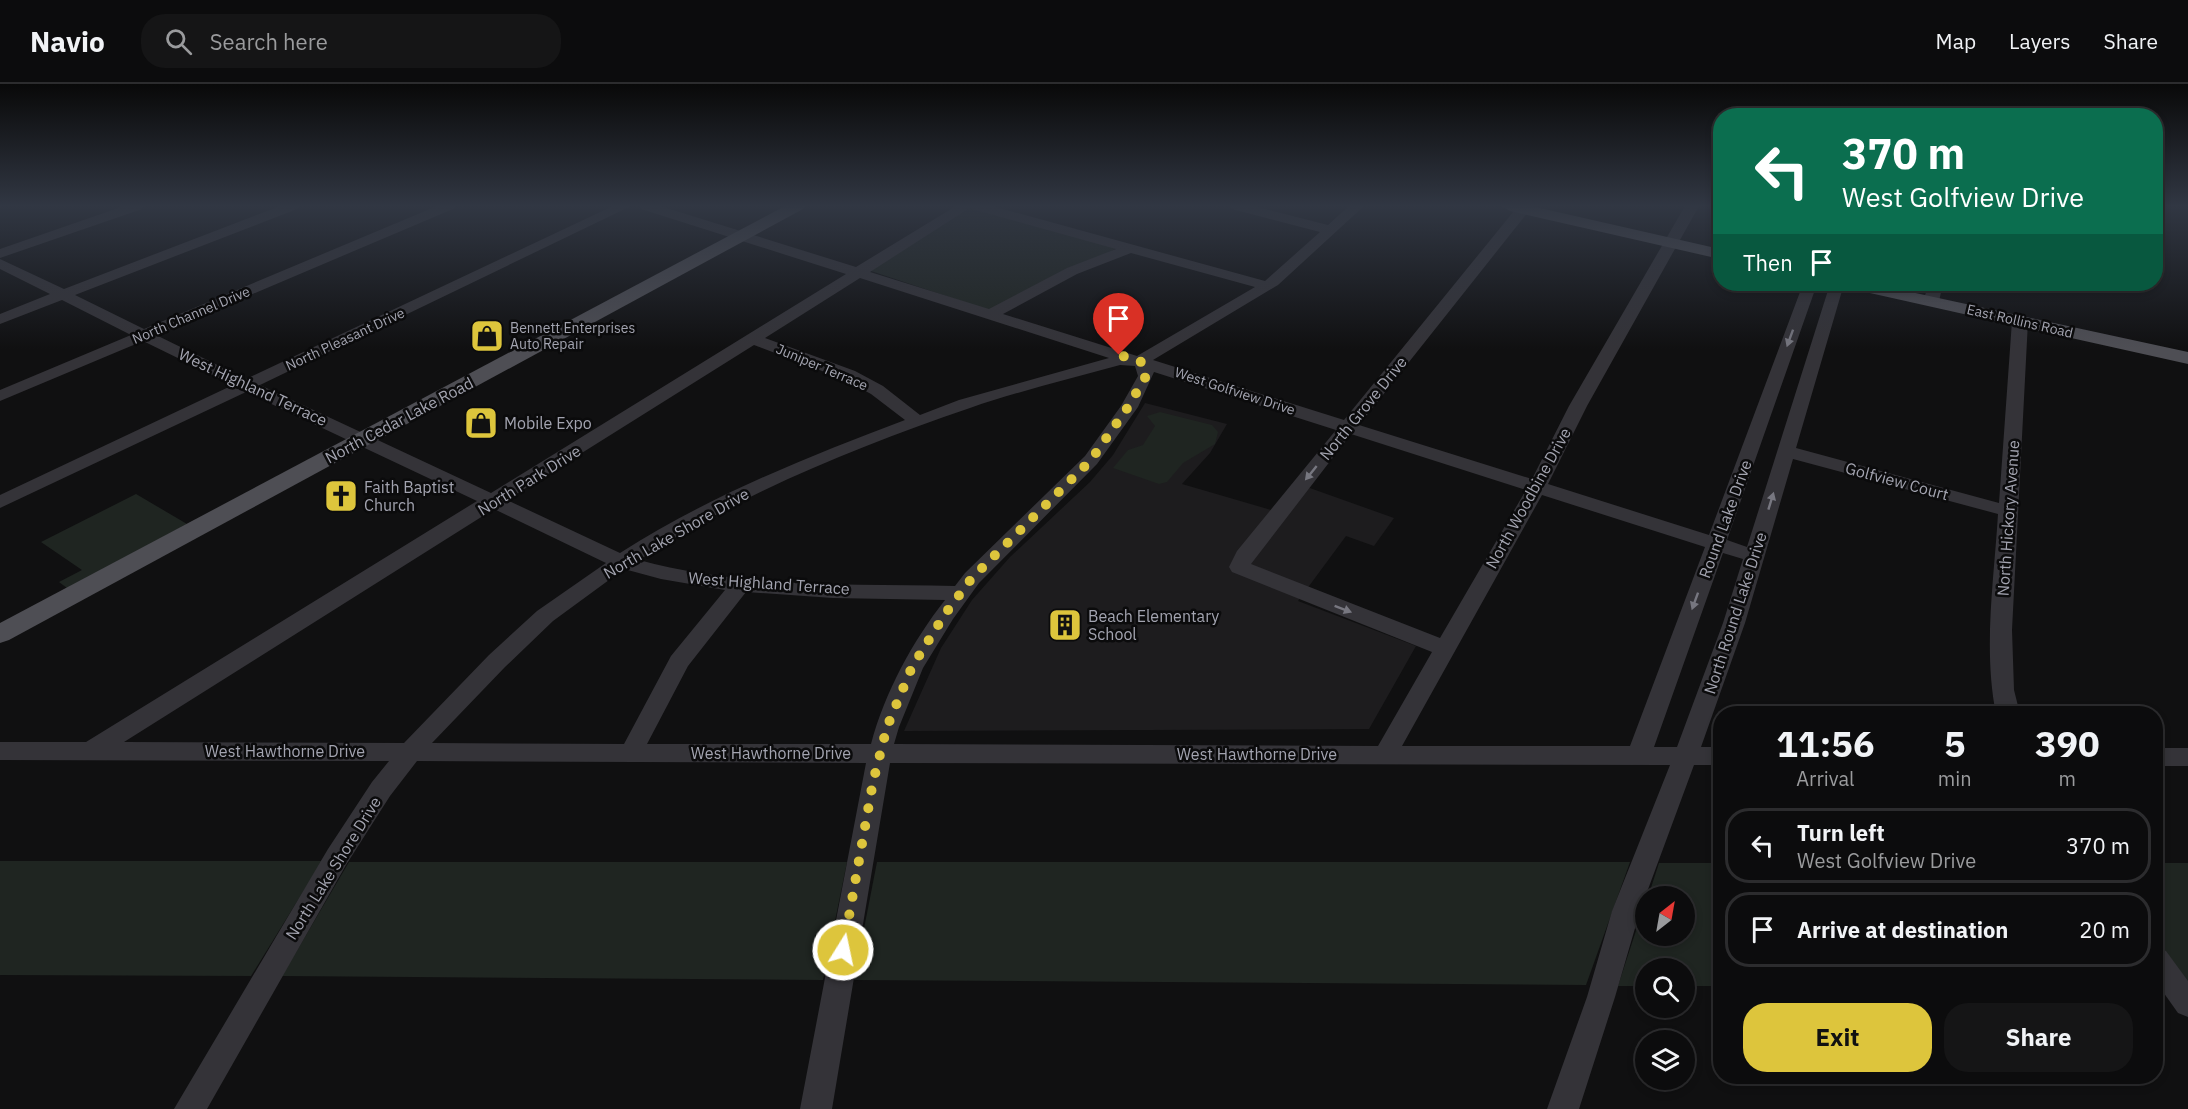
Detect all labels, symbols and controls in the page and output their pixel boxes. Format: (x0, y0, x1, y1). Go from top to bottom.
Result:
search box (141, 14, 561, 68)
text: Navio (30, 23, 105, 60)
icon: search (162, 25, 195, 58)
text: Search here (210, 27, 328, 56)
text: Map (1936, 27, 1976, 55)
text: Layers (2009, 27, 2071, 55)
text: Share (2104, 27, 2158, 55)
text: 370 m (1842, 126, 1965, 181)
icon: left (1743, 132, 1821, 210)
text: West Golfview Drive (1842, 179, 2084, 214)
icon: arrive (1805, 246, 1838, 279)
text: Then (1743, 248, 1793, 277)
street label: North Channel Drive (129, 282, 253, 348)
pin (1093, 293, 1144, 355)
street label: East Rollins Road (1965, 300, 2075, 342)
icon: arrive (1102, 302, 1135, 335)
street label: North Pleasant Drive (283, 303, 408, 375)
shop icon: Bennett Enterprises Auto Repair (469, 318, 505, 354)
place label: Bennett Enterprises Auto Repair (510, 319, 635, 353)
one-way arrow (1785, 330, 1795, 348)
street label: Juniper Terrace (773, 340, 871, 395)
street label: West Highland Terrace (176, 344, 331, 430)
street label: North Grove Drive (1315, 352, 1411, 464)
street label: West Golfview Drive (1173, 363, 1298, 419)
street label: North Cedar Lake Road (321, 372, 477, 468)
shop icon: Mobile Expo (463, 405, 499, 441)
place label: Mobile Expo (504, 413, 592, 433)
street label: North Woodbine Drive (1481, 424, 1575, 572)
street label: North Hickory Avenue (1993, 439, 2023, 597)
street label: North Park Drive (474, 440, 585, 520)
street label: Round Lake Drive (1694, 457, 1756, 581)
street label: Golfview Court (1843, 458, 1951, 504)
one-way arrow (1305, 465, 1317, 480)
place label: Faith Baptist Church (364, 477, 454, 515)
church icon: Faith Baptist Church (323, 478, 359, 514)
street label: North Lake Shore Drive (600, 483, 753, 583)
one-way arrow (1767, 492, 1776, 510)
street label: North Round Lake Drive (1699, 529, 1771, 697)
street label: West Highland Terrace (688, 567, 851, 599)
one-way arrow (1690, 592, 1700, 610)
one-way arrow (1334, 605, 1352, 614)
place label: Beach Elementary School (1088, 606, 1219, 644)
building icon: Beach Elementary School (1047, 607, 1083, 643)
text: 11:56 (1776, 720, 1875, 767)
text: 5 (1944, 720, 1966, 767)
text: 390 (2035, 720, 2100, 767)
street label: West Hawthorne Drive (205, 741, 365, 761)
street label: West Hawthorne Drive (691, 743, 851, 763)
street label: West Hawthorne Drive (1177, 744, 1337, 764)
text: Arrival (1796, 765, 1855, 792)
text: min (1938, 765, 1972, 792)
text: m (2059, 765, 2076, 792)
street label: North Lake Shore Drive (281, 793, 385, 943)
text: Turn left (1797, 818, 1885, 847)
icon: left (1746, 829, 1779, 862)
text: 370 m (2066, 831, 2130, 860)
text: West Golfview Drive (1797, 847, 1976, 874)
north arrow (1635, 886, 1695, 946)
map controls (1635, 886, 1695, 1090)
icon: arrive (1746, 913, 1779, 946)
text: Arrive at destination (1797, 915, 2008, 944)
text: 20 m (2079, 915, 2130, 944)
position arrow (811, 918, 875, 982)
button: search (1635, 958, 1695, 1018)
button: Exit (1743, 1003, 1932, 1072)
button: Share (1944, 1003, 2133, 1072)
button: layers (1635, 1030, 1695, 1090)

